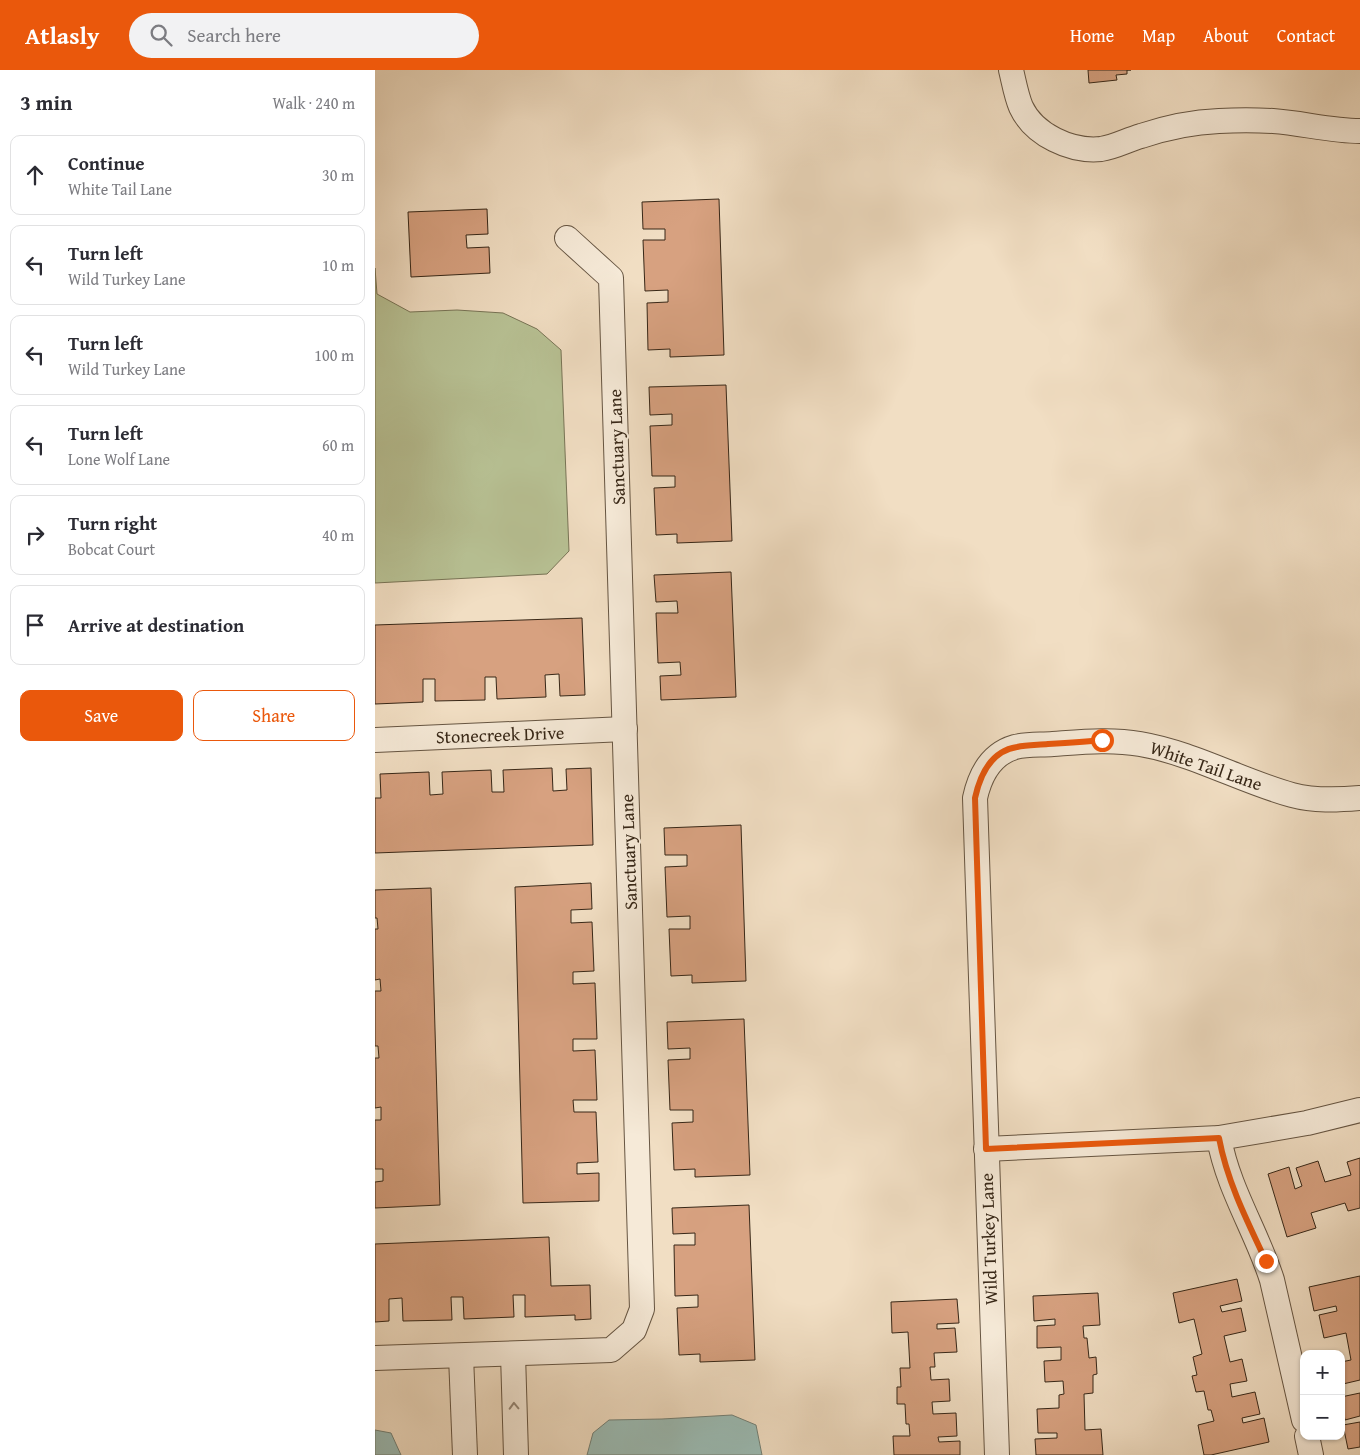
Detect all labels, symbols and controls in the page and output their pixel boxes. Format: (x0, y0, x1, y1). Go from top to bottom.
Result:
search box (129, 13, 479, 58)
text: Atlasly (25, 18, 99, 53)
icon: search (147, 21, 175, 49)
text: Search here (187, 21, 281, 49)
text: Home (1070, 22, 1114, 49)
text: Map (1142, 22, 1175, 49)
text: About (1203, 22, 1249, 49)
text: Contact (1277, 22, 1335, 49)
text: 3 min (20, 87, 72, 118)
text: Walk · 240 m (272, 91, 355, 115)
text: Continue (68, 149, 145, 177)
icon: ahead (21, 161, 49, 189)
text: 30 m (322, 163, 354, 187)
text: White Tail Lane (68, 177, 172, 201)
text: Turn left (68, 239, 143, 267)
icon: left (21, 251, 49, 279)
text: 10 m (322, 253, 354, 277)
text: Wild Turkey Lane (68, 267, 186, 291)
text: Turn left (68, 329, 143, 357)
icon: left (21, 341, 49, 369)
text: 100 m (314, 343, 354, 367)
text: Wild Turkey Lane (68, 357, 186, 381)
street label: Sanctuary Lane (601, 388, 632, 506)
text: Turn left (68, 419, 143, 447)
icon: left (21, 431, 49, 459)
text: 60 m (322, 433, 354, 457)
text: Lone Wolf Lane (68, 447, 170, 471)
text: Turn right (68, 509, 157, 537)
icon: right (21, 521, 49, 549)
text: 40 m (322, 523, 354, 547)
text: Bobcat Court (68, 537, 155, 561)
icon: arrive (21, 611, 49, 639)
text: Arrive at destination (68, 611, 244, 639)
button: Save (20, 690, 183, 741)
button: Share (193, 690, 355, 741)
street label: Stonecreek Drive (435, 719, 565, 750)
route start (1091, 729, 1114, 752)
street label: White Tail Lane (1146, 734, 1266, 797)
street label: Sanctuary Lane (613, 793, 644, 911)
street label: Wild Turkey Lane (973, 1172, 1004, 1306)
route end (1255, 1250, 1278, 1273)
map controls (1300, 1350, 1345, 1440)
button: + (1300, 1350, 1345, 1395)
button: − (1300, 1395, 1345, 1440)
one-way arrow (509, 1402, 520, 1410)

